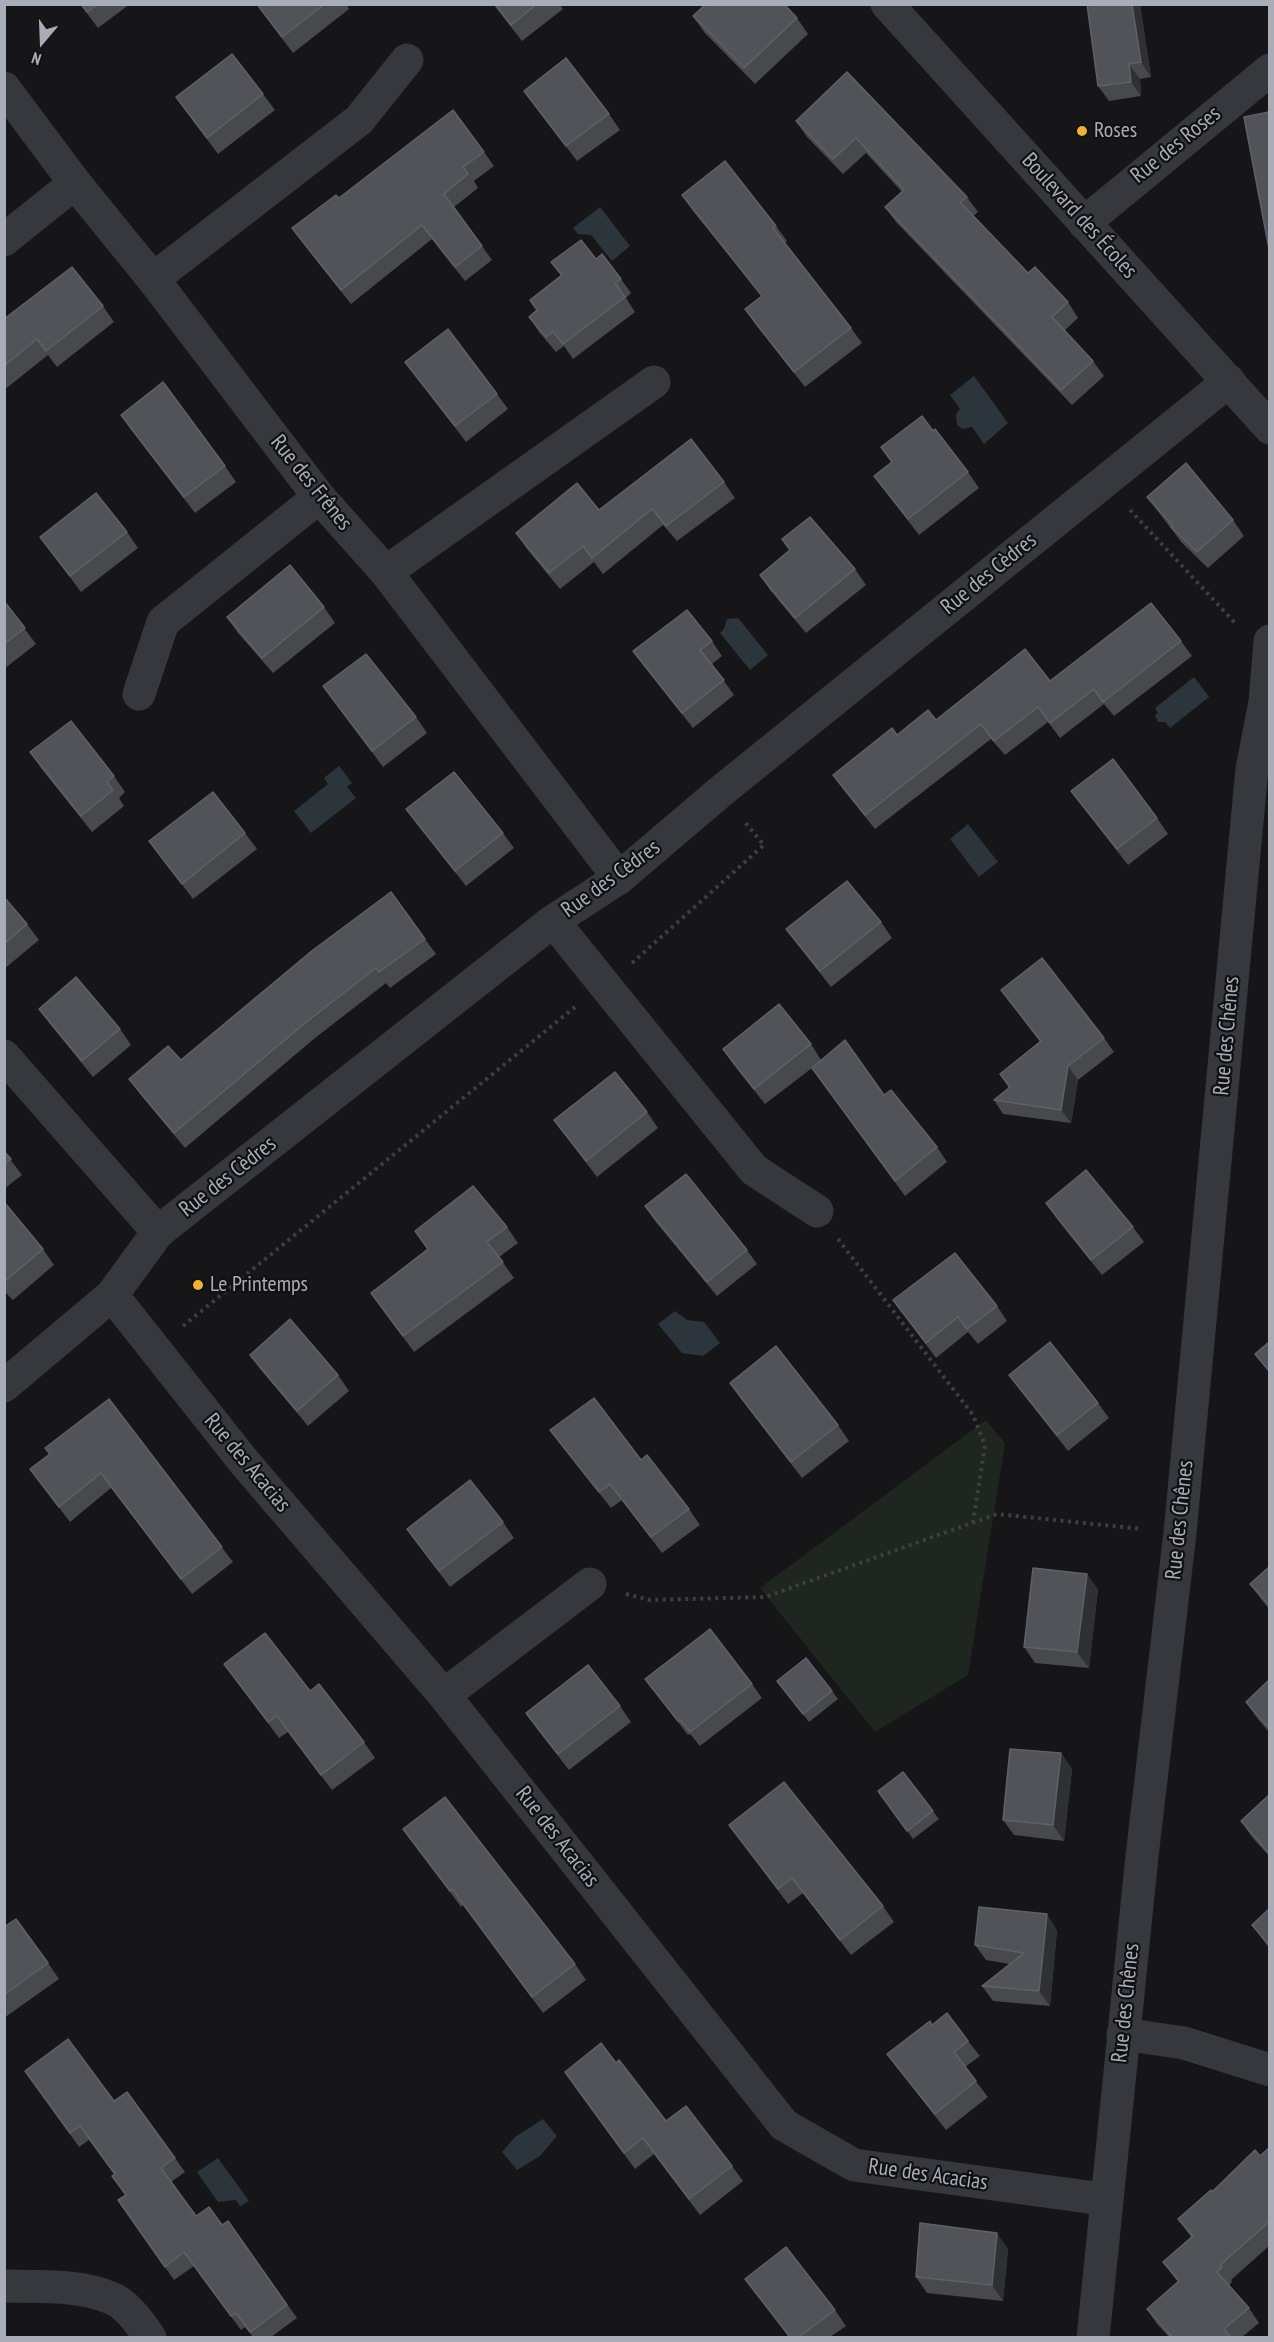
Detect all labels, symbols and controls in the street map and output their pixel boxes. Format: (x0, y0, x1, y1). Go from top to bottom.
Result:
north arrow (12, 12, 72, 72)
text: N (29, 48, 43, 70)
street label: Rue des Roses (1126, 101, 1226, 189)
place label: Roses (1094, 118, 1137, 144)
marker: Roses (1075, 124, 1089, 138)
street label: Boulevard des Écoles (1016, 148, 1142, 284)
street label: Rue des Frênes (265, 430, 357, 536)
street label: Rue des Cèdres (936, 527, 1042, 621)
street label: Rue des Cèdres (557, 834, 665, 924)
street label: Rue des Chênes (1209, 975, 1245, 1097)
street label: Rue des Cèdres (174, 1131, 282, 1223)
place label: Le Printemps (210, 1272, 308, 1298)
marker: Le Printemps (191, 1278, 205, 1292)
street label: Rue des Acacias (198, 1408, 296, 1518)
street label: Rue des Chênes (1161, 1459, 1199, 1581)
street label: Rue des Acacias (510, 1782, 604, 1892)
street label: Rue des Chênes (1107, 1942, 1145, 2064)
street label: Rue des Acacias (867, 2154, 989, 2196)

